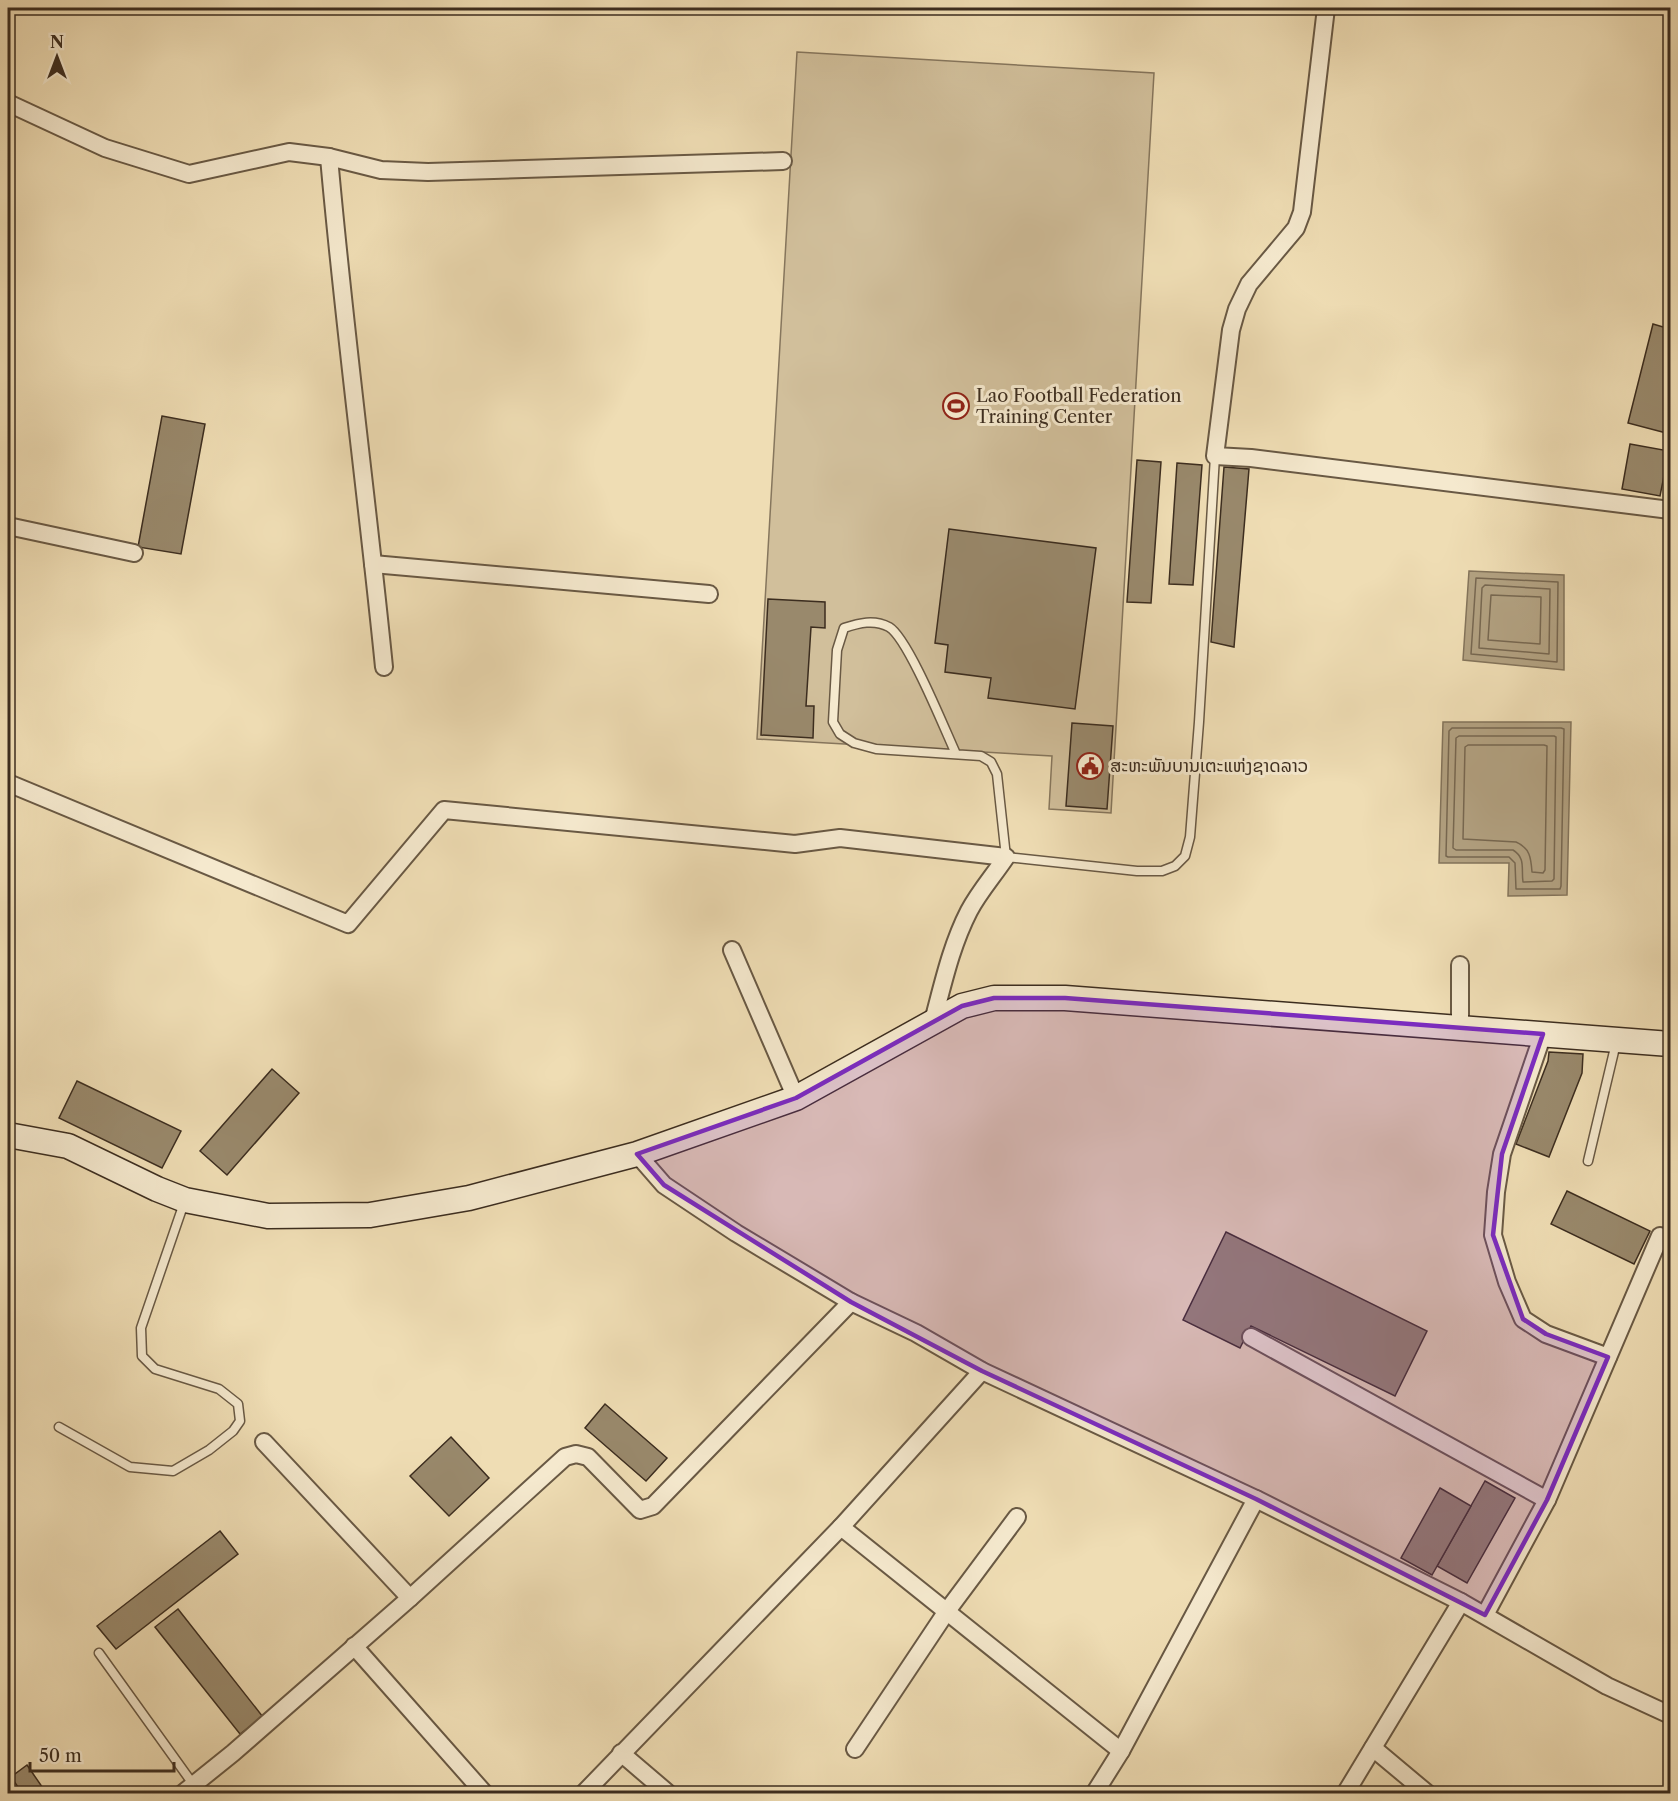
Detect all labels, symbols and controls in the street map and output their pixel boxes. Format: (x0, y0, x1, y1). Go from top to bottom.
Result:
north arrow (27, 27, 87, 87)
text: N (50, 32, 64, 52)
place label: Lao Football Federation Training Center (976, 385, 1182, 428)
sports icon: Lao Football Federation Training Center (941, 391, 971, 421)
public building icon: ສະຫະພັນບານເຕະແຫ່ງຊາດລາວ (1075, 751, 1105, 781)
place label: ສະຫະພັນບານເຕະແຫ່ງຊາດລາວ (1110, 755, 1308, 777)
scale bar (30, 1735, 174, 1773)
text: 50 m (39, 1745, 82, 1767)

